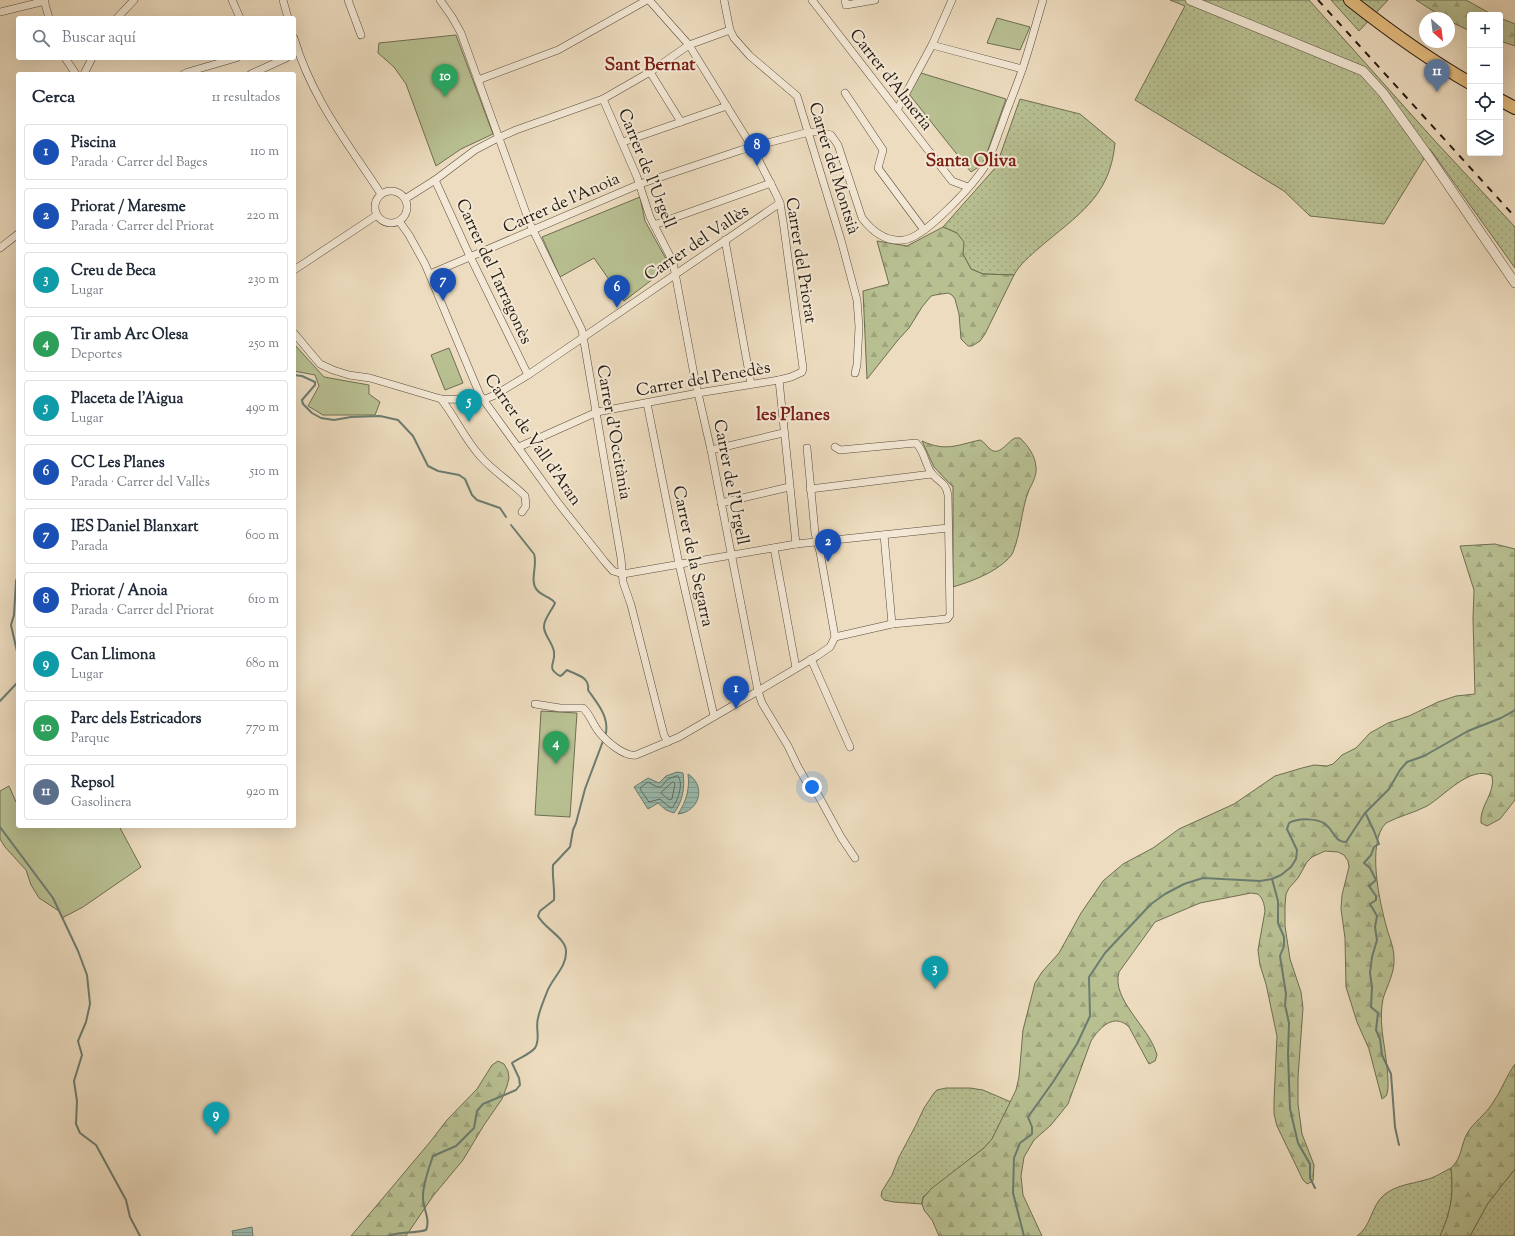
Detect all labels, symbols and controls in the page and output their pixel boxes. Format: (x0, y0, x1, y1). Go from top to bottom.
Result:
north arrow (1419, 12, 1455, 48)
map controls (1467, 12, 1503, 156)
button: + (1467, 12, 1503, 48)
search box (16, 16, 296, 60)
street label: Carrer d'Almeria (843, 24, 938, 136)
icon: search (30, 27, 52, 49)
text: Buscar aquí (62, 28, 136, 49)
button: − (1467, 48, 1503, 84)
district label: Sant Bernat (605, 53, 696, 79)
pin: 11 (1424, 59, 1450, 92)
pin: 10 (432, 64, 458, 97)
button: locate (1467, 84, 1503, 120)
text: Cerca (32, 86, 75, 110)
text: 11 resultados (212, 89, 280, 107)
street label: Carrer del Montsià (802, 100, 865, 238)
street label: Carrer de l'Urgell (611, 105, 681, 233)
button: layers (1467, 120, 1503, 156)
text: Piscina (71, 133, 116, 154)
pin: 8 (744, 133, 770, 166)
text: 1 (44, 143, 48, 161)
text: 110 m (250, 143, 279, 161)
district label: Santa Oliva (926, 149, 1017, 175)
text: Parada · Carrer del Bages (71, 154, 207, 172)
street label: Carrer de l'Anoia (500, 167, 624, 240)
street label: Carrer del Tarragonès (449, 195, 538, 349)
street label: Carrer del Priorat (778, 196, 822, 325)
text: Priorat / Maresme (71, 197, 186, 218)
street label: Carrer del Vallès (640, 199, 755, 288)
text: 2 (43, 207, 49, 225)
text: 220 m (246, 207, 279, 225)
text: Parada · Carrer del Priorat (71, 218, 214, 236)
text: Creu de Beca (71, 261, 156, 282)
pin: 7 (430, 268, 456, 301)
text: 3 (43, 271, 49, 289)
text: 230 m (247, 271, 279, 289)
pin: 6 (604, 275, 630, 308)
text: Lugar (71, 282, 103, 300)
text: Tir amb Arc Olesa (71, 325, 189, 346)
text: 4 (43, 335, 49, 353)
text: 250 m (248, 335, 279, 353)
text: Deportes (71, 346, 122, 364)
street label: Carrer del Penedès (634, 356, 773, 404)
street label: Carrer d'Occitània (589, 363, 637, 502)
street label: Carrer de Vall d'Aran (478, 369, 587, 511)
text: Placeta de l'Aigua (71, 389, 183, 410)
pin: 5 (456, 389, 482, 422)
text: 5 (44, 399, 48, 417)
text: 490 m (246, 399, 279, 417)
district label: les Planes (756, 403, 830, 429)
text: Lugar (71, 410, 103, 428)
street label: Carrer de l'Urgell (706, 417, 754, 548)
text: CC Les Planes (71, 453, 165, 474)
text: 6 (43, 463, 49, 481)
text: 510 m (250, 463, 279, 481)
text: Parada · Carrer del Vallès (71, 474, 210, 492)
street label: Carrer de la Segarra (665, 484, 719, 629)
text: IES Daniel Blanxart (71, 517, 198, 538)
text: 7 (43, 527, 49, 545)
text: 600 m (245, 527, 279, 545)
pin: 2 (815, 529, 841, 562)
text: Parada (71, 538, 108, 556)
text: Priorat / Anoia (71, 581, 168, 602)
text: 8 (43, 591, 49, 609)
text: 610 m (248, 591, 279, 609)
text: Parada · Carrer del Priorat (71, 602, 214, 620)
text: Can Llimona (71, 645, 156, 666)
text: 9 (43, 655, 49, 673)
text: 680 m (246, 655, 279, 673)
text: Lugar (71, 666, 103, 684)
pin: 1 (723, 676, 749, 709)
text: Parc dels Estricadors (71, 709, 202, 730)
text: 10 (40, 719, 52, 737)
text: 770 m (246, 719, 279, 737)
text: Parque (71, 730, 110, 748)
pin: 4 (543, 731, 569, 764)
text: Repsol (71, 773, 115, 794)
your location (802, 777, 822, 797)
text: 11 (42, 783, 50, 801)
text: 920 m (246, 783, 279, 801)
text: Gasolinera (71, 794, 132, 812)
pin: 3 (922, 956, 948, 989)
pin: 9 (203, 1102, 229, 1135)

